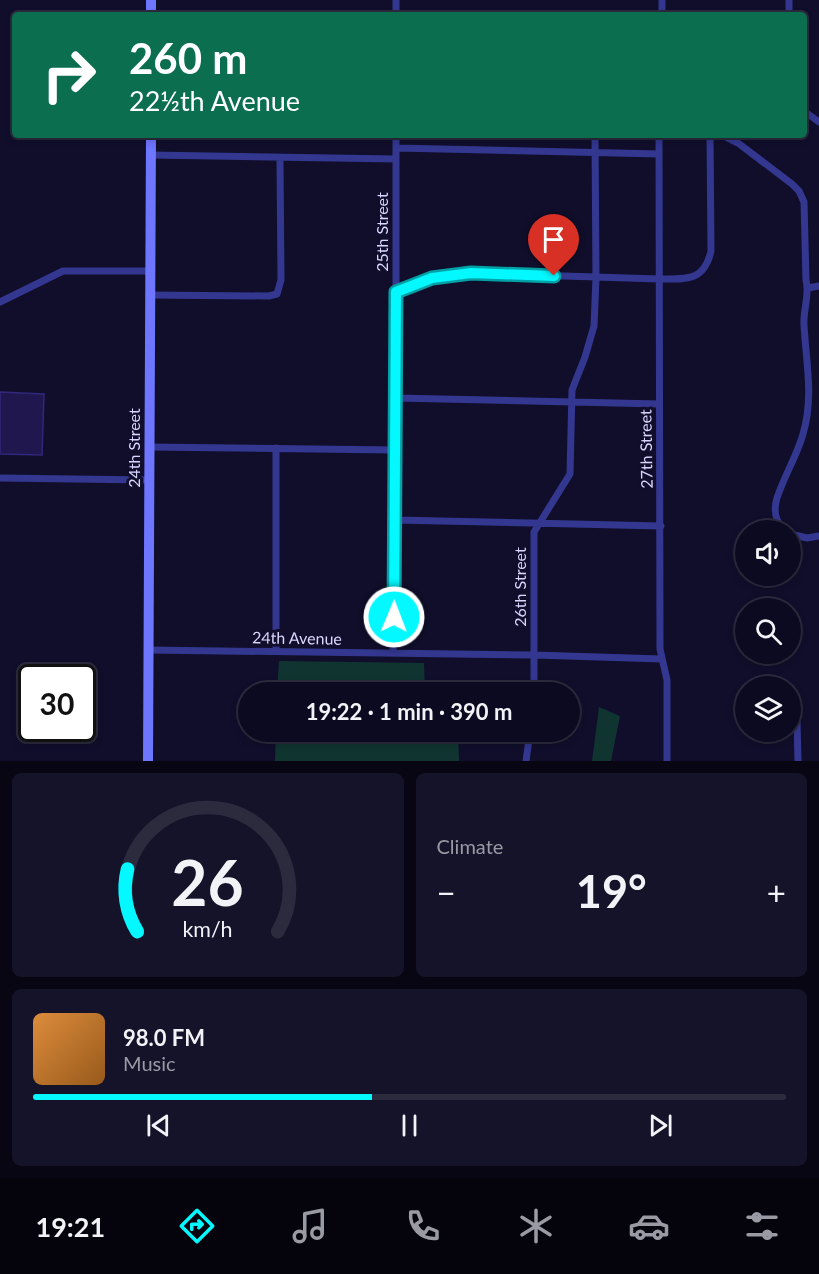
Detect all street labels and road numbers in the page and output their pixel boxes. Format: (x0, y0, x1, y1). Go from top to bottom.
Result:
street label: 25th Street (372, 192, 391, 272)
street label: 24th Street (124, 408, 143, 488)
street label: 27th Street (635, 409, 656, 489)
street label: 26th Street (510, 547, 529, 627)
street label: 24th Avenue (252, 627, 342, 648)

